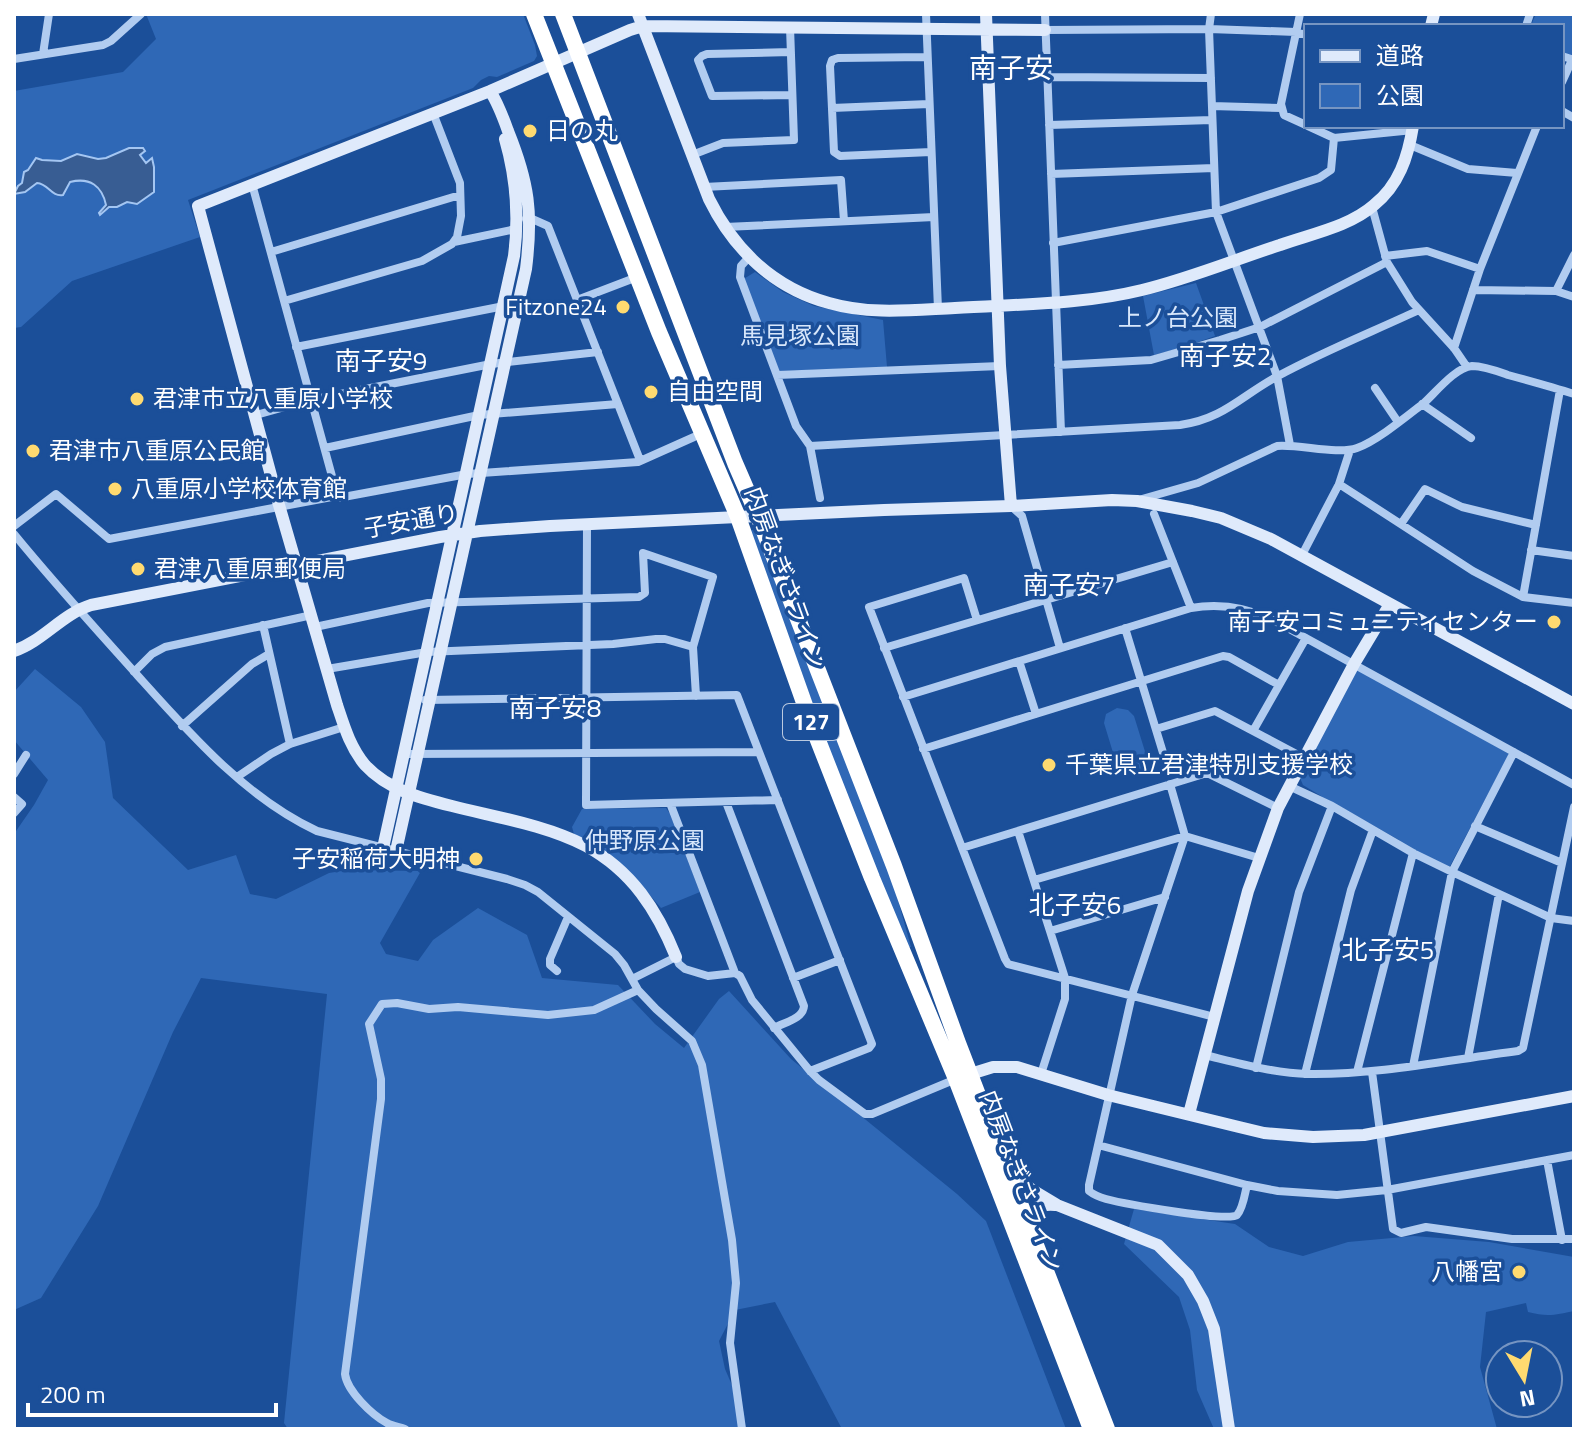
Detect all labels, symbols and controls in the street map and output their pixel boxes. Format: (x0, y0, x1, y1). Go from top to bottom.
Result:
legend (1304, 24, 1564, 128)
text: 道路 (1376, 37, 1424, 73)
district label: 南子安 (969, 46, 1053, 89)
text: 公園 (1376, 77, 1424, 113)
place label: 日の丸 (546, 112, 618, 148)
marker: 日の丸 (521, 122, 539, 140)
place label: Fitzone24 (505, 288, 607, 324)
marker: Fitzone24 (614, 298, 632, 316)
park label: 上ノ台公園 (1118, 299, 1238, 335)
park label: 馬見塚公園 (740, 317, 860, 353)
district label: 南子安2 (1179, 336, 1271, 375)
district label: 南子安9 (335, 341, 427, 380)
place label: 自由空間 (667, 373, 763, 409)
place label: 君津市立八重原小学校 (153, 380, 393, 416)
marker: 自由空間 (642, 383, 660, 401)
marker: 君津市立八重原小学校 (128, 390, 146, 408)
place label: 君津市八重原公民館 (49, 432, 265, 468)
marker: 君津市八重原公民館 (24, 442, 42, 460)
place label: 八重原小学校体育館 (131, 470, 347, 506)
marker: 八重原小学校体育館 (106, 480, 124, 498)
street label: 内房なぎさライン (736, 481, 836, 674)
street label: 子安通り (360, 494, 461, 546)
place label: 君津八重原郵便局 (154, 550, 346, 586)
marker: 君津八重原郵便局 (129, 560, 147, 578)
district label: 南子安7 (1023, 565, 1115, 604)
place label: 南子安コミュニティセンター (1227, 603, 1538, 639)
marker: 南子安コミュニティセンター (1545, 613, 1563, 631)
district label: 南子安8 (509, 688, 601, 727)
road number: 127 (783, 704, 839, 740)
place label: 千葉県立君津特別支援学校 (1065, 746, 1353, 782)
marker: 千葉県立君津特別支援学校 (1040, 756, 1058, 774)
park label: 仲野原公園 (585, 822, 705, 858)
place label: 子安稲荷大明神 (292, 840, 460, 876)
marker: 子安稲荷大明神 (467, 850, 485, 868)
district label: 北子安6 (1029, 885, 1121, 924)
district label: 北子安5 (1342, 930, 1434, 969)
street label: 内房なぎさライン (971, 1085, 1073, 1277)
place label: 八幡宮 (1431, 1253, 1503, 1289)
marker: 八幡宮 (1510, 1263, 1528, 1281)
north arrow (1484, 1339, 1564, 1419)
scale bar (28, 1367, 276, 1417)
text: 200 m (40, 1376, 106, 1412)
text: N (1517, 1381, 1538, 1417)

